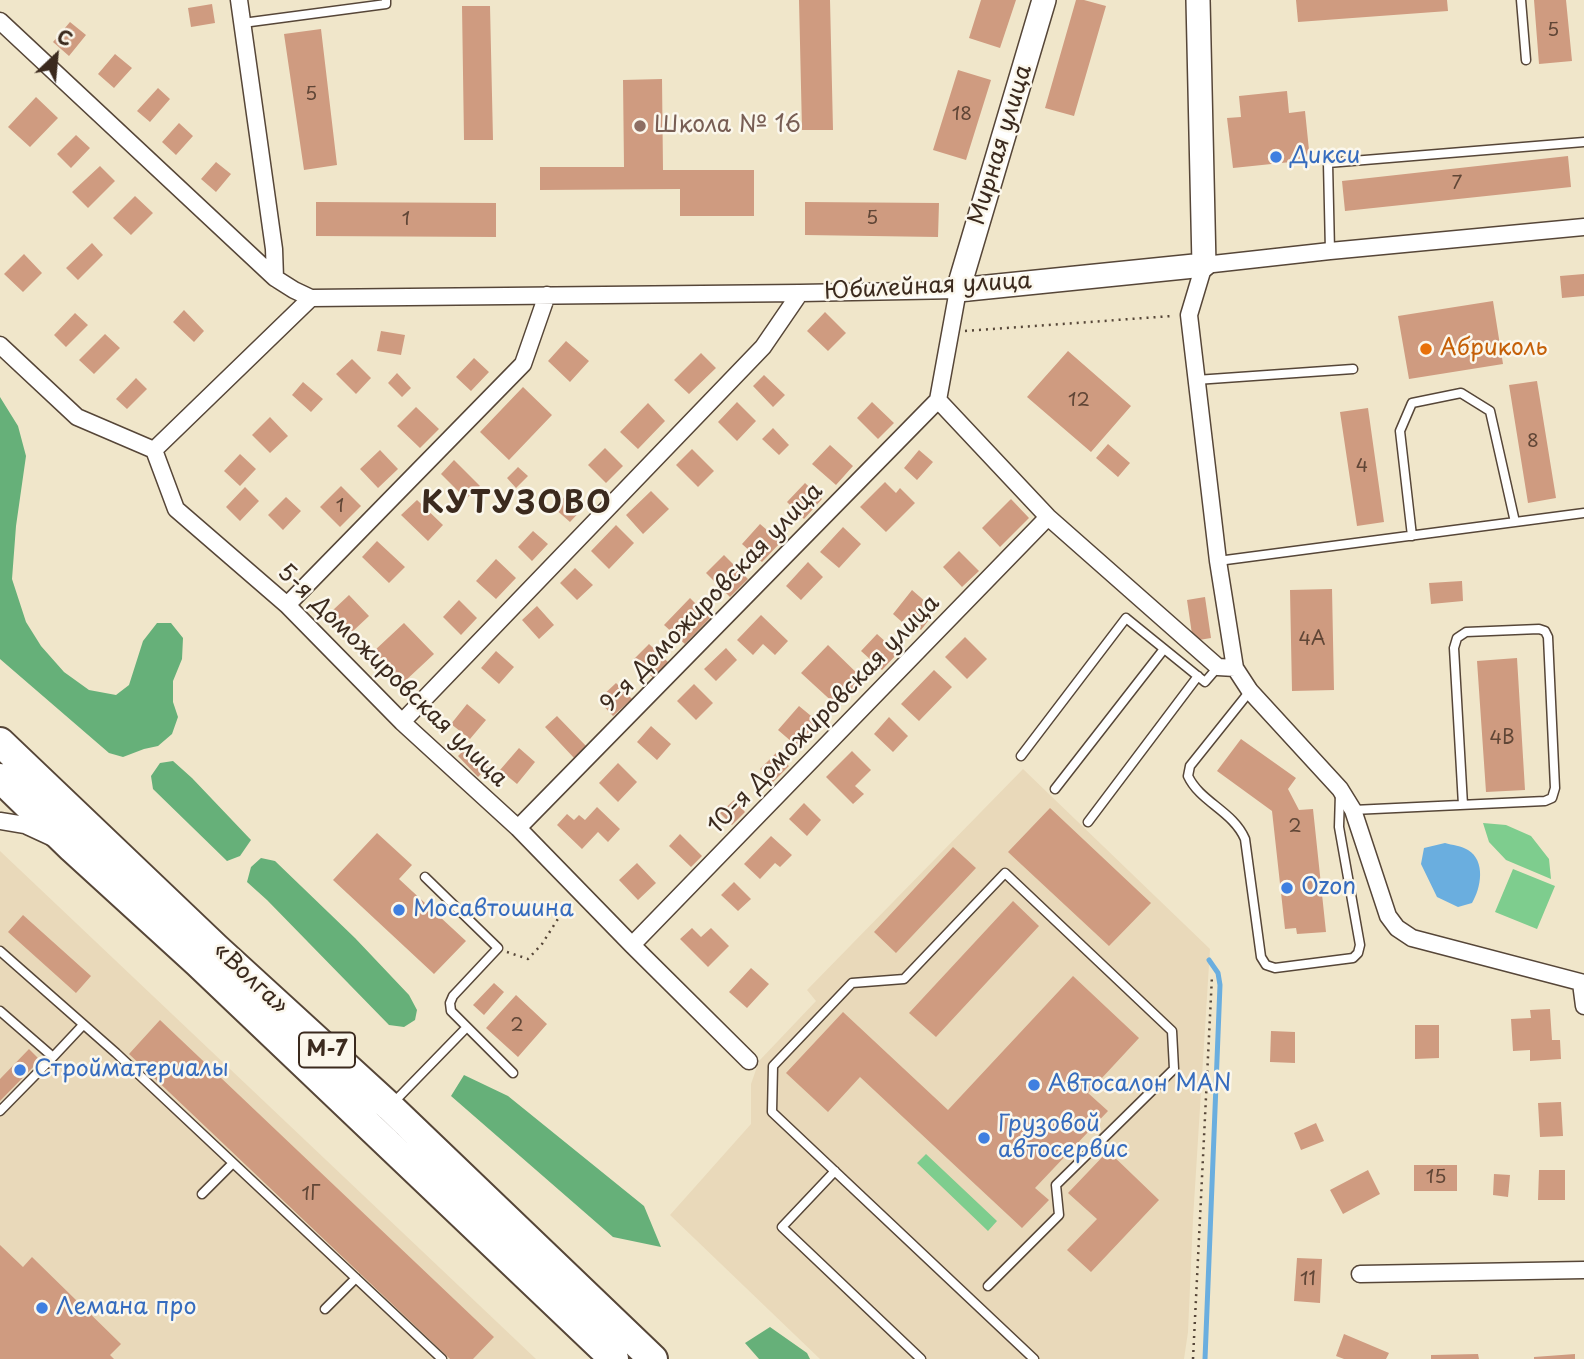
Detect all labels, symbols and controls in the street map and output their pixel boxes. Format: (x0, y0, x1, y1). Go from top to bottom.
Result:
house number: 5 (1547, 20, 1559, 42)
north arrow (21, 21, 91, 91)
text: С (53, 21, 78, 53)
street label: Мирная улица (964, 61, 1038, 229)
house number: 5 (305, 84, 317, 106)
house number: 18 (952, 104, 972, 126)
place label: Школа № 16 (654, 112, 801, 140)
marker: Школа № 16 (632, 118, 648, 134)
place label: Дикси (1290, 143, 1360, 171)
marker: Дикси (1268, 149, 1284, 165)
house number: 7 (1452, 173, 1462, 195)
house number: 5 (866, 208, 878, 230)
house number: 1 (402, 209, 410, 231)
street label: Юбилейная улица (824, 268, 1032, 306)
place label: Абриколь (1440, 335, 1547, 363)
marker: Абриколь (1418, 341, 1434, 357)
house number: 12 (1068, 390, 1090, 412)
house number: 8 (1527, 431, 1539, 453)
house number: 4 (1356, 456, 1368, 478)
street label: 9-я Доможировская улица (595, 478, 829, 718)
district label: КУТУЗОВО (426, 487, 608, 523)
house number: 1 (336, 496, 344, 518)
street label: 5-я Доможировская улица (271, 559, 513, 793)
street label: 10-я Доможировская улица (702, 590, 946, 840)
house number: 4А (1298, 629, 1326, 651)
house number: 4В (1489, 728, 1515, 750)
house number: 2 (1288, 816, 1302, 838)
place label: Ozon (1301, 874, 1356, 902)
marker: Ozon (1279, 880, 1295, 896)
place label: Мосавтошина (413, 896, 574, 924)
marker: Мосавтошина (391, 902, 407, 918)
street label: «Волга» (207, 937, 293, 1021)
house number: 2 (510, 1015, 524, 1037)
road number: М-7 (299, 1032, 355, 1068)
place label: Стройматериалы (34, 1056, 229, 1084)
marker: Стройматериалы (12, 1062, 28, 1078)
place label: Автосалон MAN (1048, 1071, 1231, 1099)
marker: Автосалон MAN (1026, 1077, 1042, 1093)
place label: Грузовой автосервис (998, 1111, 1128, 1165)
marker: Грузовой автосервис (976, 1130, 992, 1146)
house number: 15 (1426, 1167, 1446, 1189)
house number: 1Г (302, 1184, 320, 1206)
house number: 11 (1300, 1269, 1316, 1291)
place label: Лемана про (56, 1294, 196, 1322)
marker: Лемана про (34, 1300, 50, 1316)

